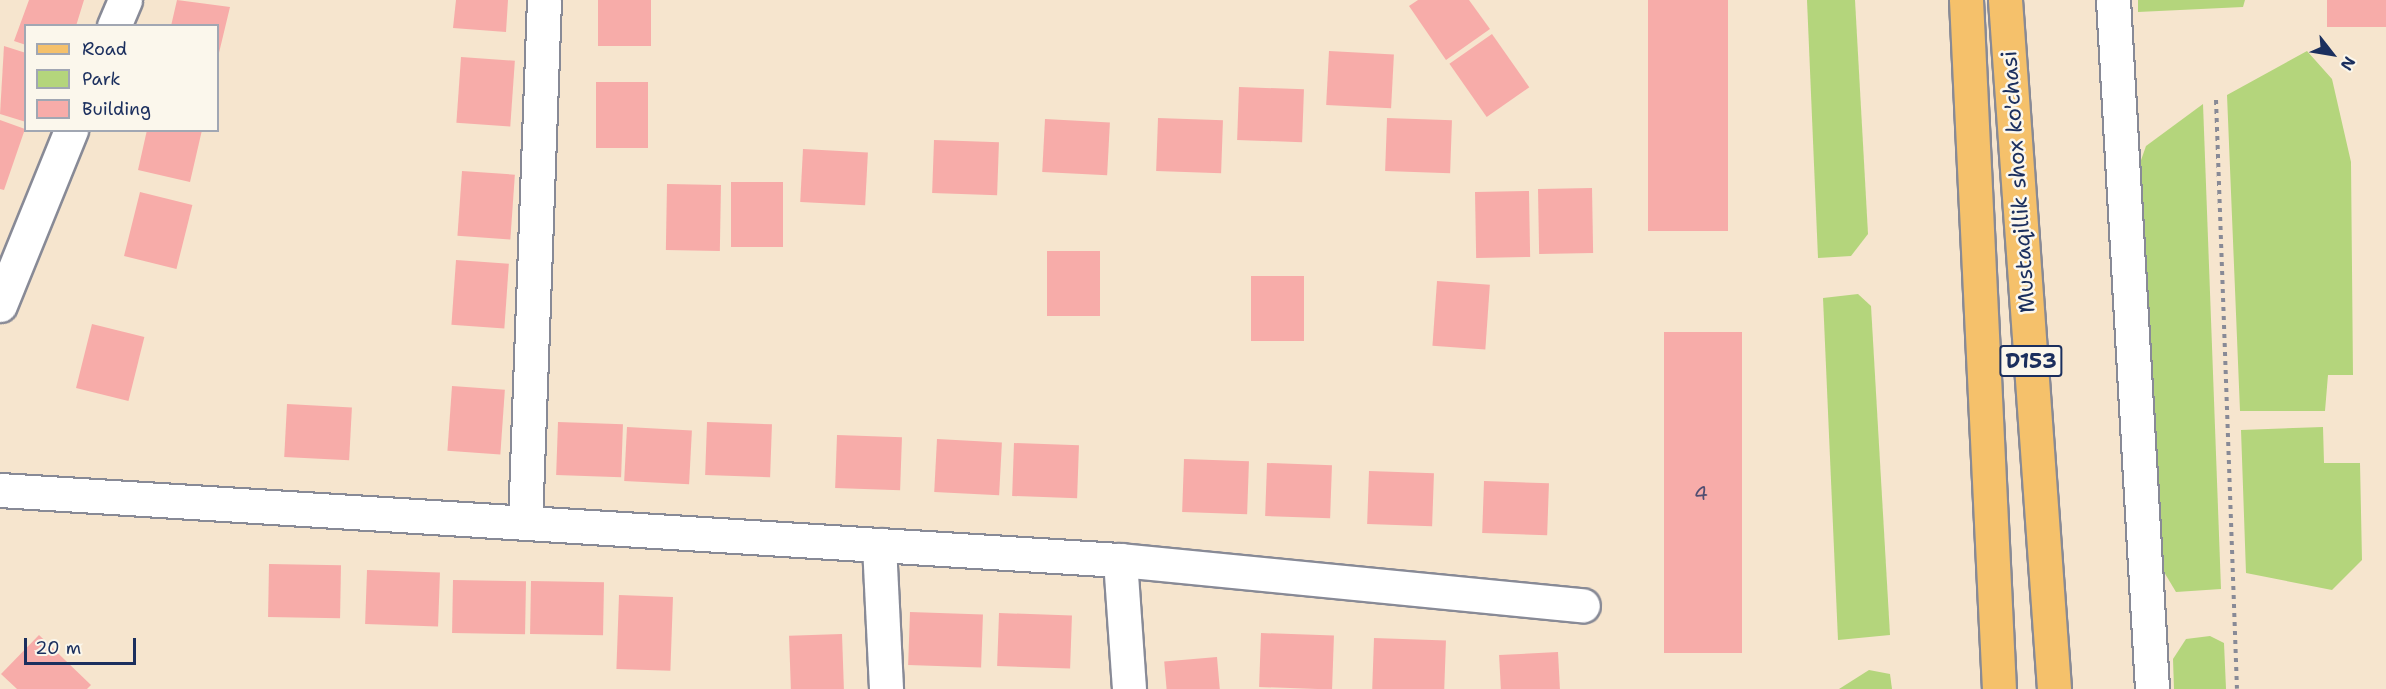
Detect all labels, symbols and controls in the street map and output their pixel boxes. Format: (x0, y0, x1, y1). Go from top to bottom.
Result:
legend (24, 24, 219, 132)
north arrow (2302, 24, 2362, 84)
text: Road (82, 37, 127, 61)
street label: Mustaqillik shox ko'chasi (1996, 50, 2040, 314)
text: N (2336, 53, 2360, 74)
text: Park (82, 67, 121, 91)
text: Building (82, 97, 151, 121)
road number: D153 (1998, 343, 2064, 379)
house number: 4 (1694, 481, 1708, 505)
scale bar (27, 626, 140, 664)
text: 20 m (35, 636, 81, 660)

